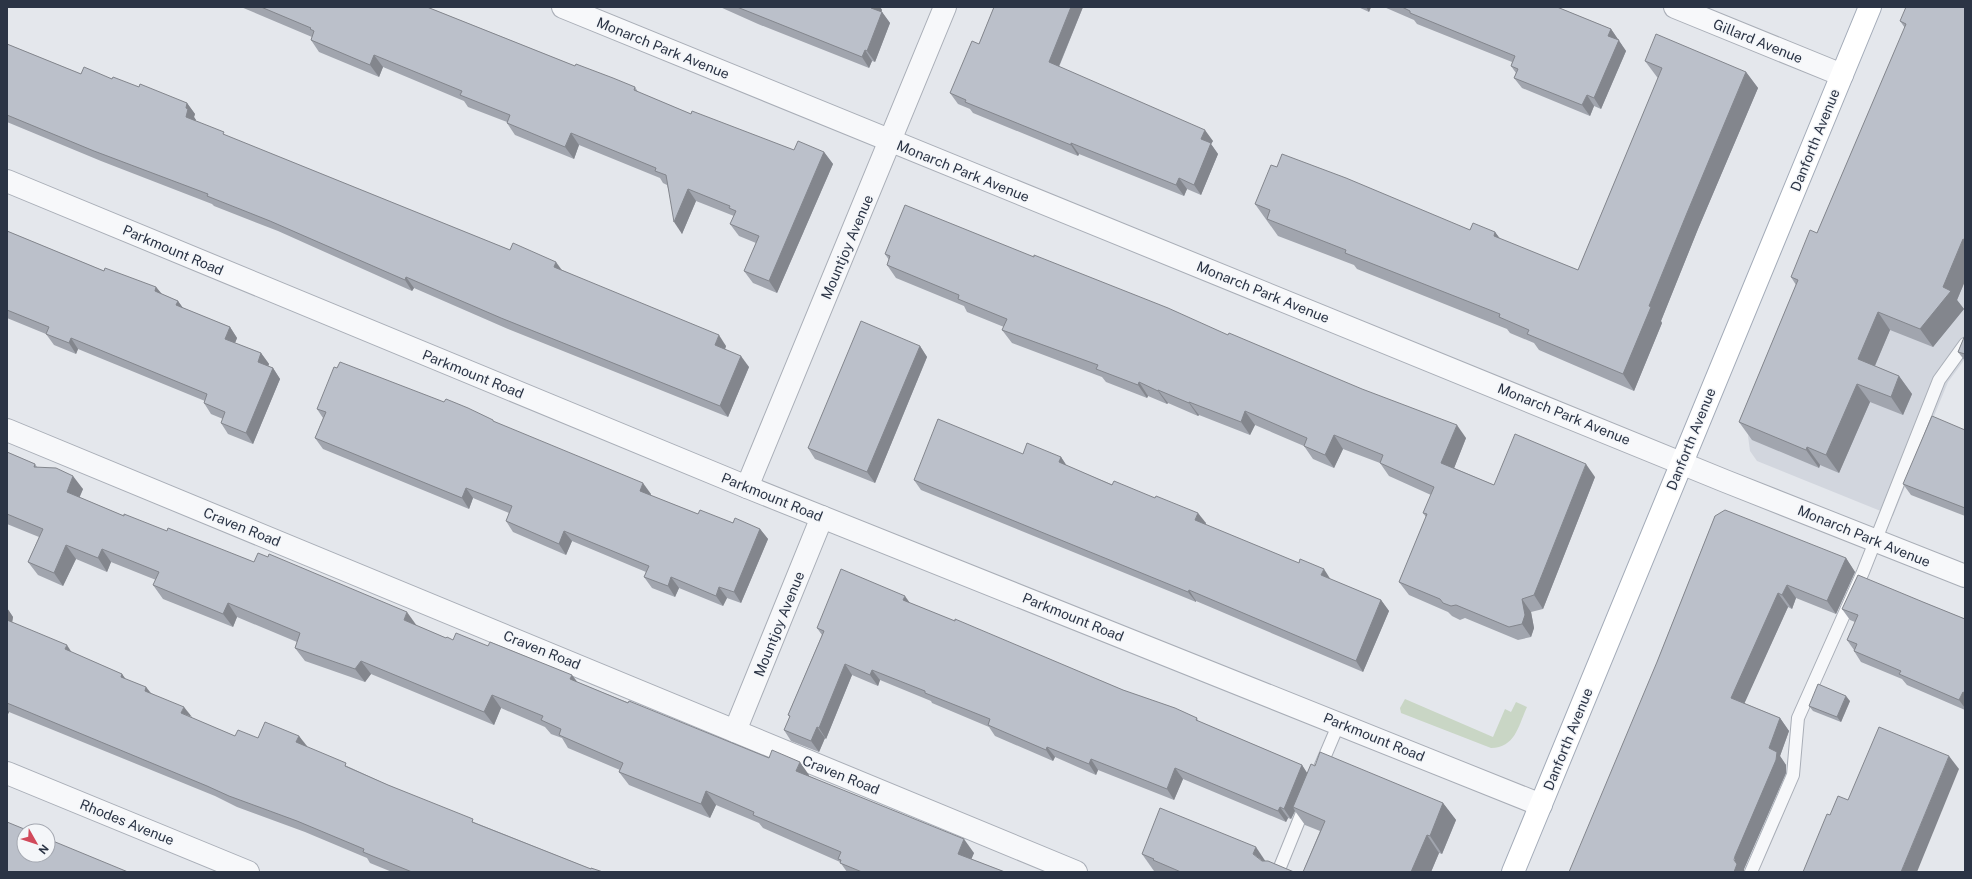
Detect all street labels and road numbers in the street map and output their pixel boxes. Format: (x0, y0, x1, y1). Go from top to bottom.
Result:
street label: Monarch Park Avenue (594, 14, 732, 82)
street label: Gillard Avenue (1711, 16, 1805, 66)
street label: Danforth Avenue (1787, 86, 1843, 194)
street label: Monarch Park Avenue (894, 137, 1032, 205)
street label: Mountjoy Avenue (818, 192, 876, 302)
street label: Parkmount Road (120, 222, 226, 278)
street label: Monarch Park Avenue (1194, 258, 1332, 326)
street label: Parkmount Road (420, 346, 526, 402)
street label: Monarch Park Avenue (1495, 380, 1633, 448)
street label: Danforth Avenue (1663, 385, 1719, 493)
street label: Parkmount Road (719, 469, 825, 525)
street label: Monarch Park Avenue (1795, 502, 1933, 570)
street label: Craven Road (201, 504, 283, 550)
street label: Mountjoy Avenue (751, 569, 807, 679)
street label: Parkmount Road (1020, 589, 1126, 645)
street label: Craven Road (501, 627, 583, 673)
street label: Danforth Avenue (1540, 685, 1596, 793)
street label: Parkmount Road (1321, 709, 1427, 765)
street label: Craven Road (800, 752, 882, 798)
street label: Rhodes Avenue (78, 796, 176, 848)

